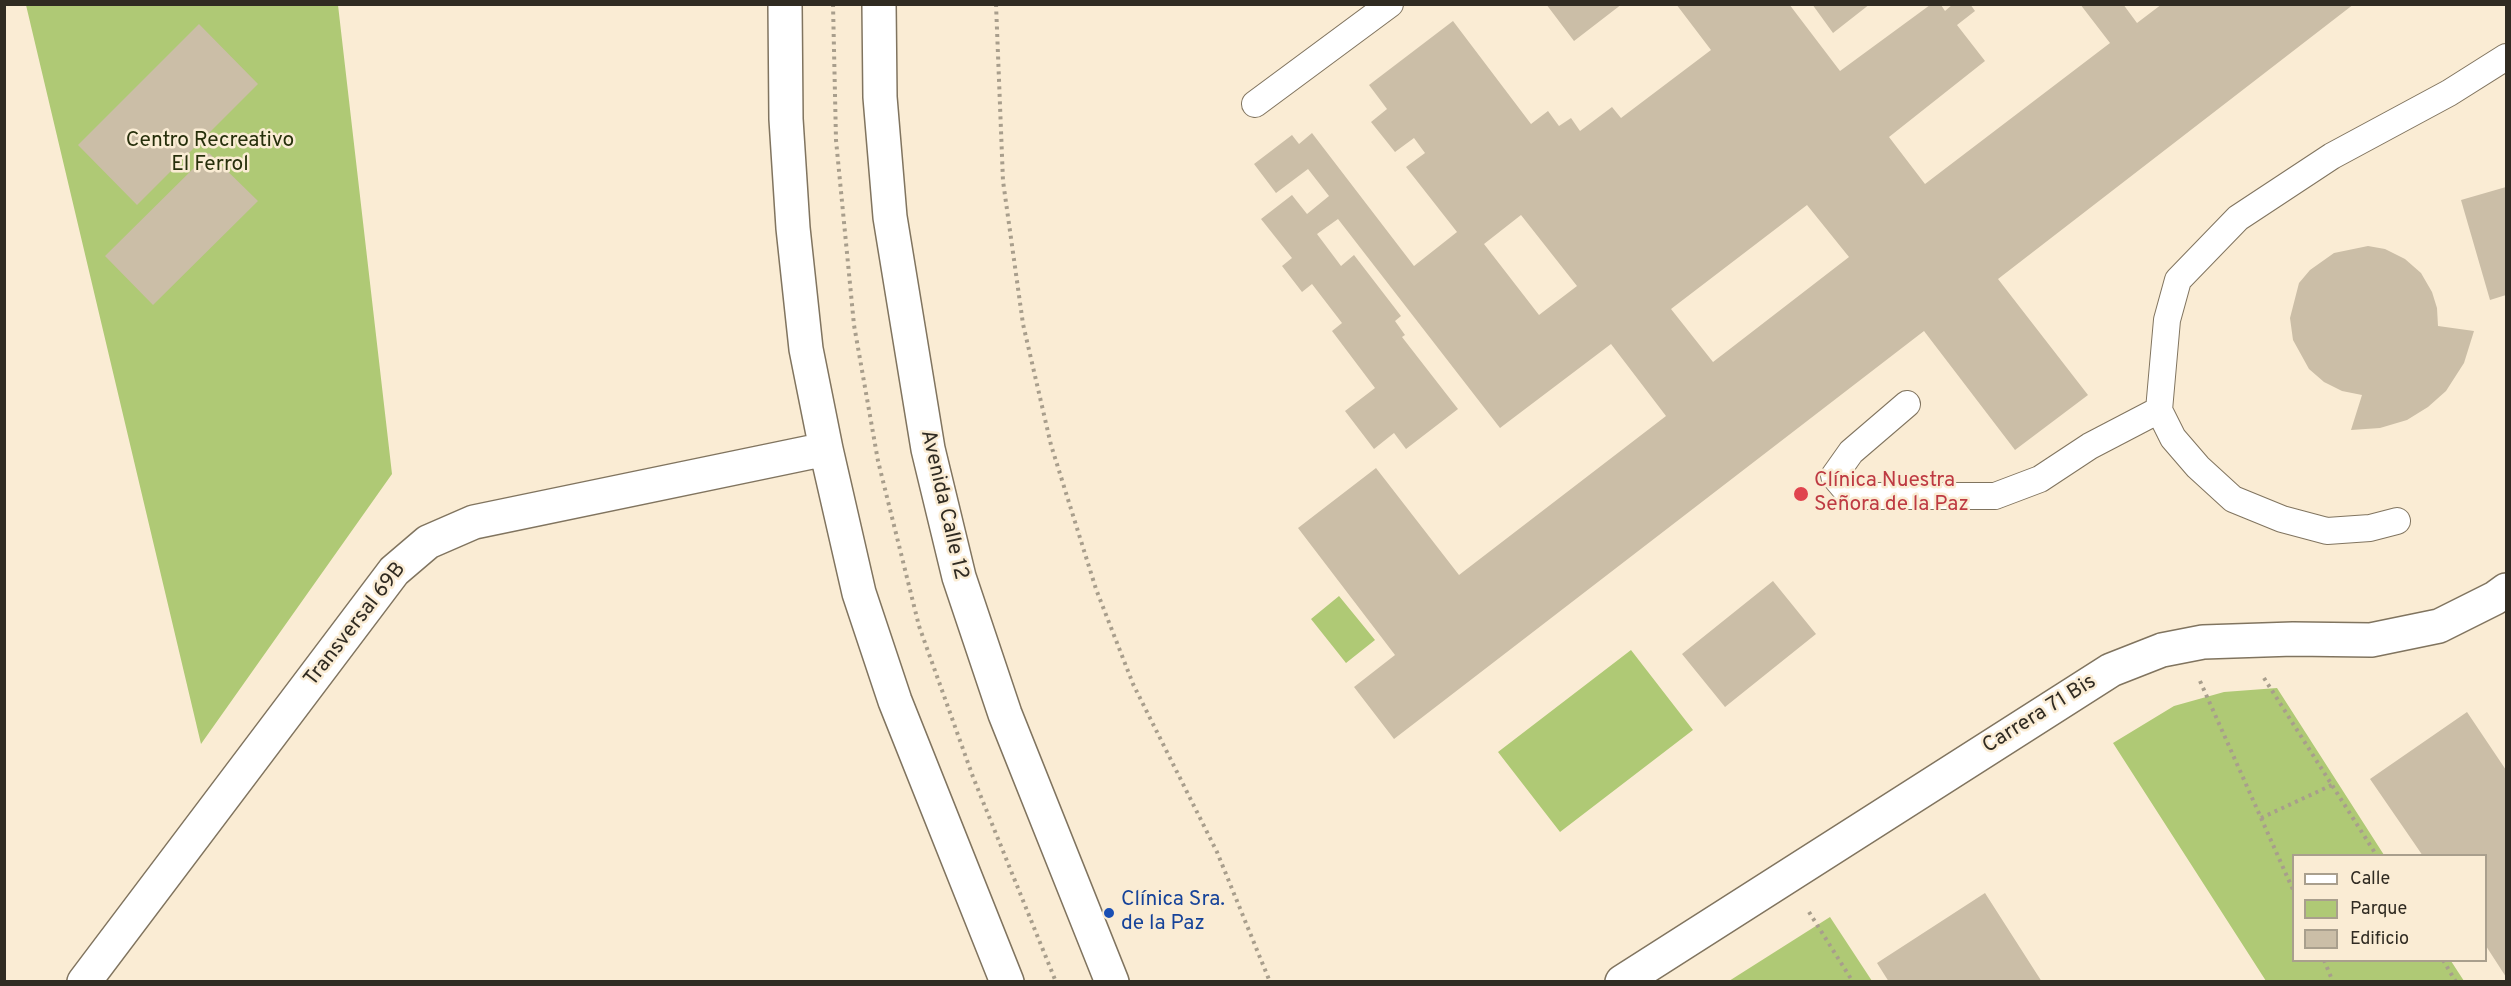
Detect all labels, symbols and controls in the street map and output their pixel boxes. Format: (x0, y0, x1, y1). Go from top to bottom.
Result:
park label: Centro Recreativo El Ferrol (126, 129, 294, 179)
street label: Avenida Calle 12 (914, 428, 972, 582)
place label: Clínica Nuestra Señora de la Paz (1814, 469, 1969, 519)
marker: Clínica Nuestra Señora de la Paz (1792, 485, 1810, 503)
street label: Transversal 69B (300, 558, 412, 692)
street label: Carrera 71 Bis (1979, 670, 2101, 760)
legend (2292, 854, 2487, 962)
text: Calle (2350, 868, 2390, 891)
place label: Clínica Sra. de la Paz (1121, 888, 1225, 938)
text: Parque (2350, 898, 2407, 921)
marker: Clínica Sra. de la Paz (1102, 906, 1116, 920)
text: Edificio (2350, 928, 2409, 951)

